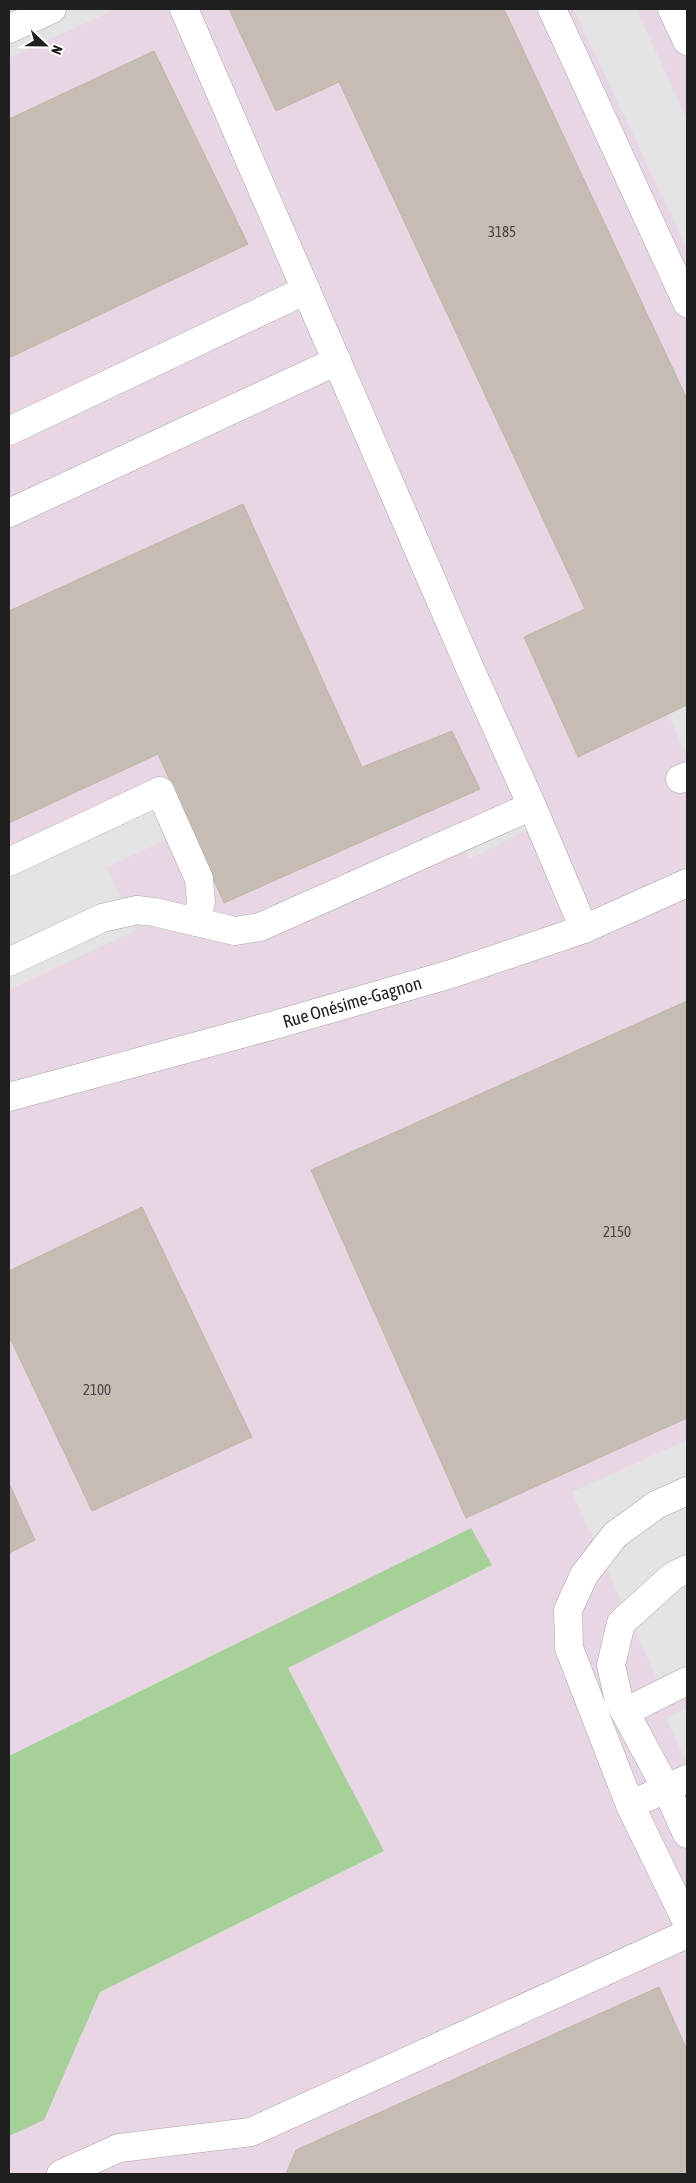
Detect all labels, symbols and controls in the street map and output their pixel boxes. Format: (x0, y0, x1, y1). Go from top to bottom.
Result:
north arrow (20, 20, 70, 70)
text: N (48, 43, 66, 57)
house number: 3185 (488, 223, 516, 240)
street label: Rue Onésime-Gagnon (280, 972, 424, 1032)
house number: 2150 (603, 1223, 631, 1240)
house number: 2100 (83, 1381, 111, 1398)

